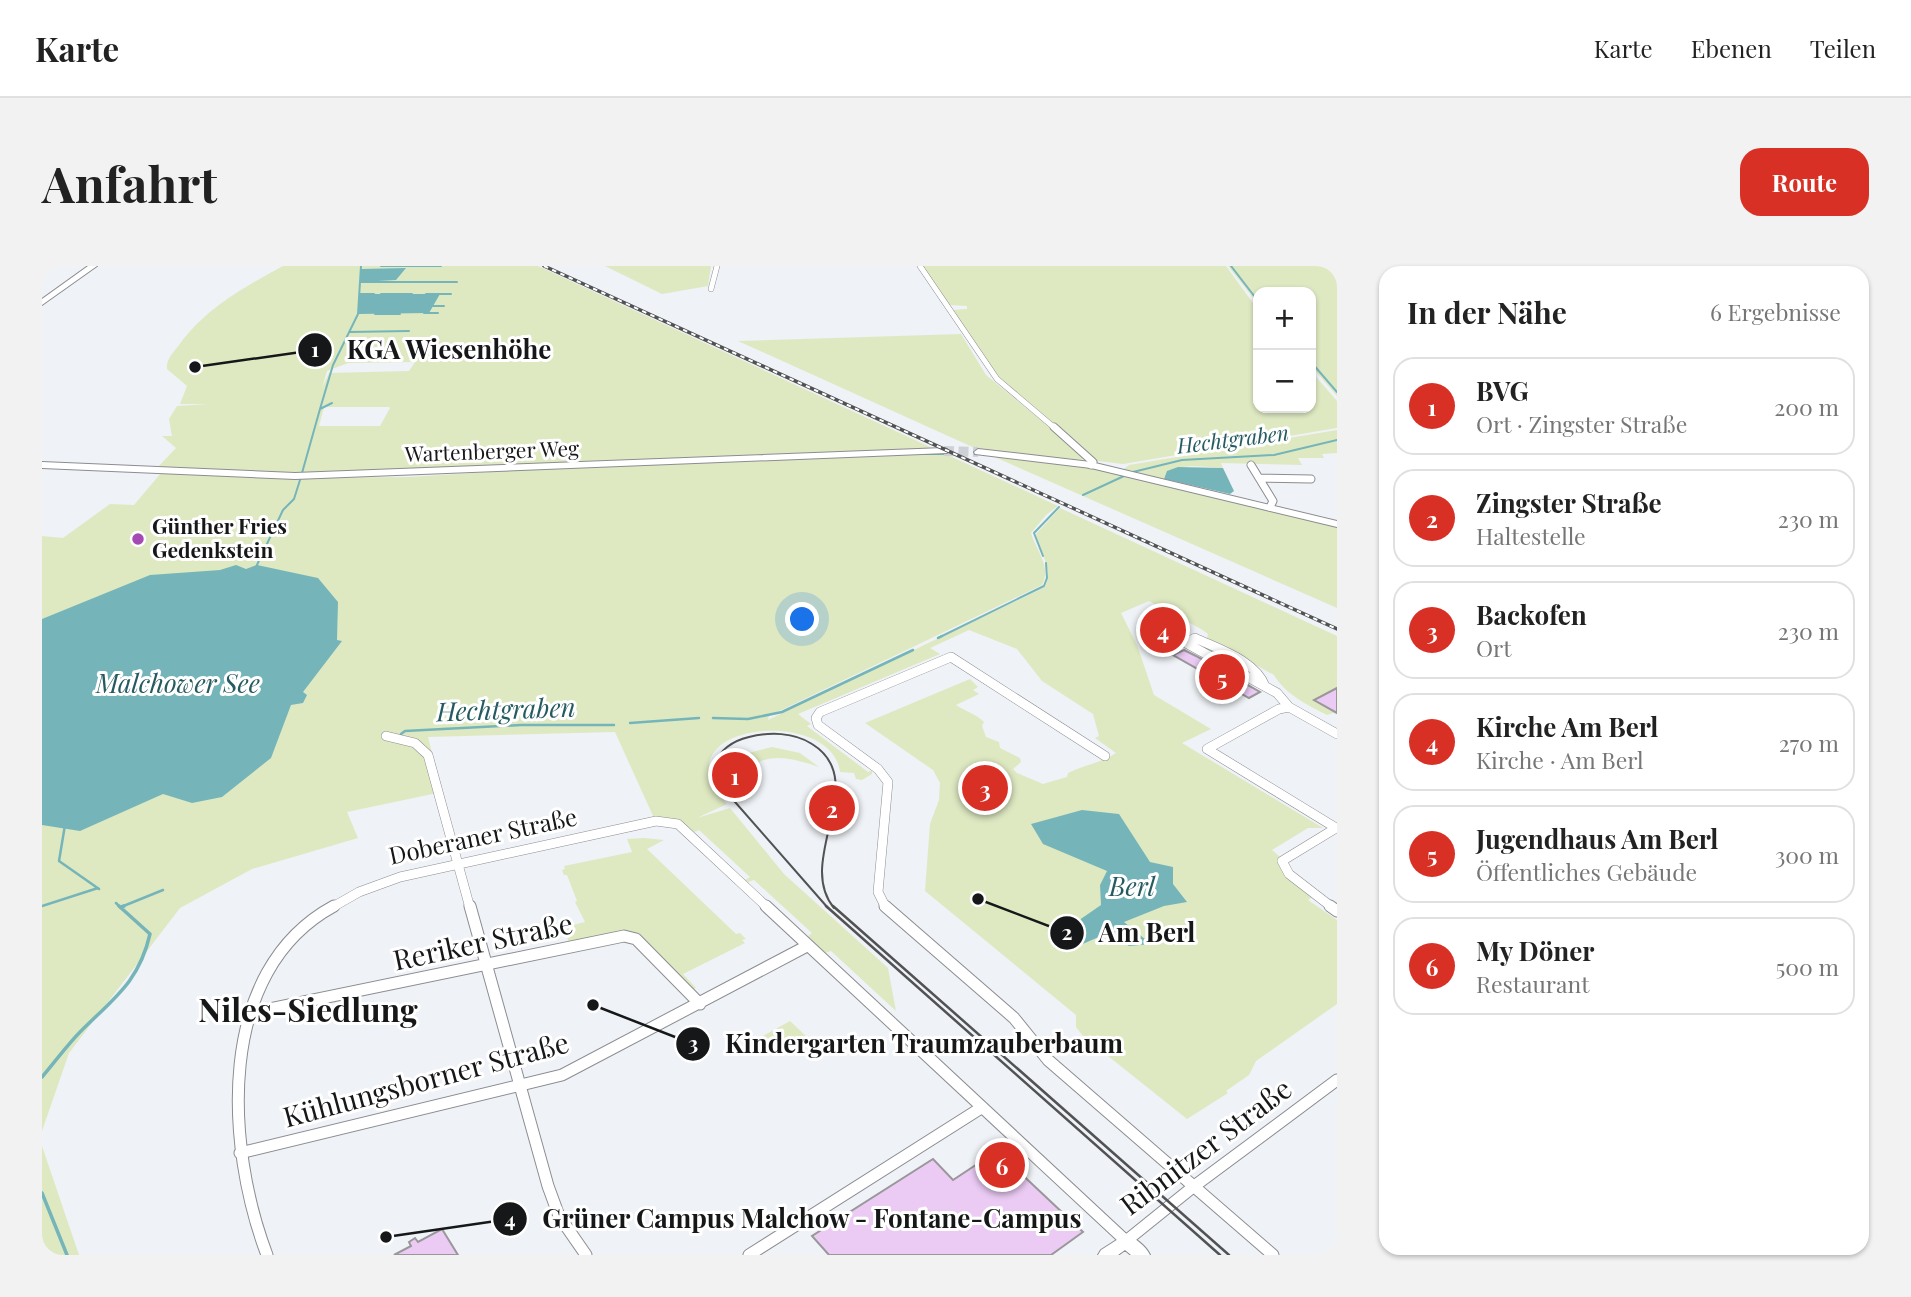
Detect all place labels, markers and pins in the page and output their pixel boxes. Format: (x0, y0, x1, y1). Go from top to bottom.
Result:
callout: KGA Wiesenhöhe (298, 326, 566, 373)
place label: Günther Fries Gedenkstein (152, 511, 287, 563)
marker: Günther Fries Gedenkstein (130, 531, 146, 547)
pin: 4 (1140, 604, 1186, 656)
pin: 5 (1199, 651, 1245, 703)
pin: 1 (712, 749, 758, 801)
pin: 3 (962, 762, 1008, 814)
pin: 2 (809, 782, 855, 834)
callout: Am Berl (1050, 909, 1210, 956)
callout: Kindergarten Traumzauberbaum (676, 1021, 1138, 1068)
pin: 6 (979, 1139, 1025, 1191)
callout: Grüner Campus Malchow - Fontane-Campus (493, 1196, 1096, 1243)

